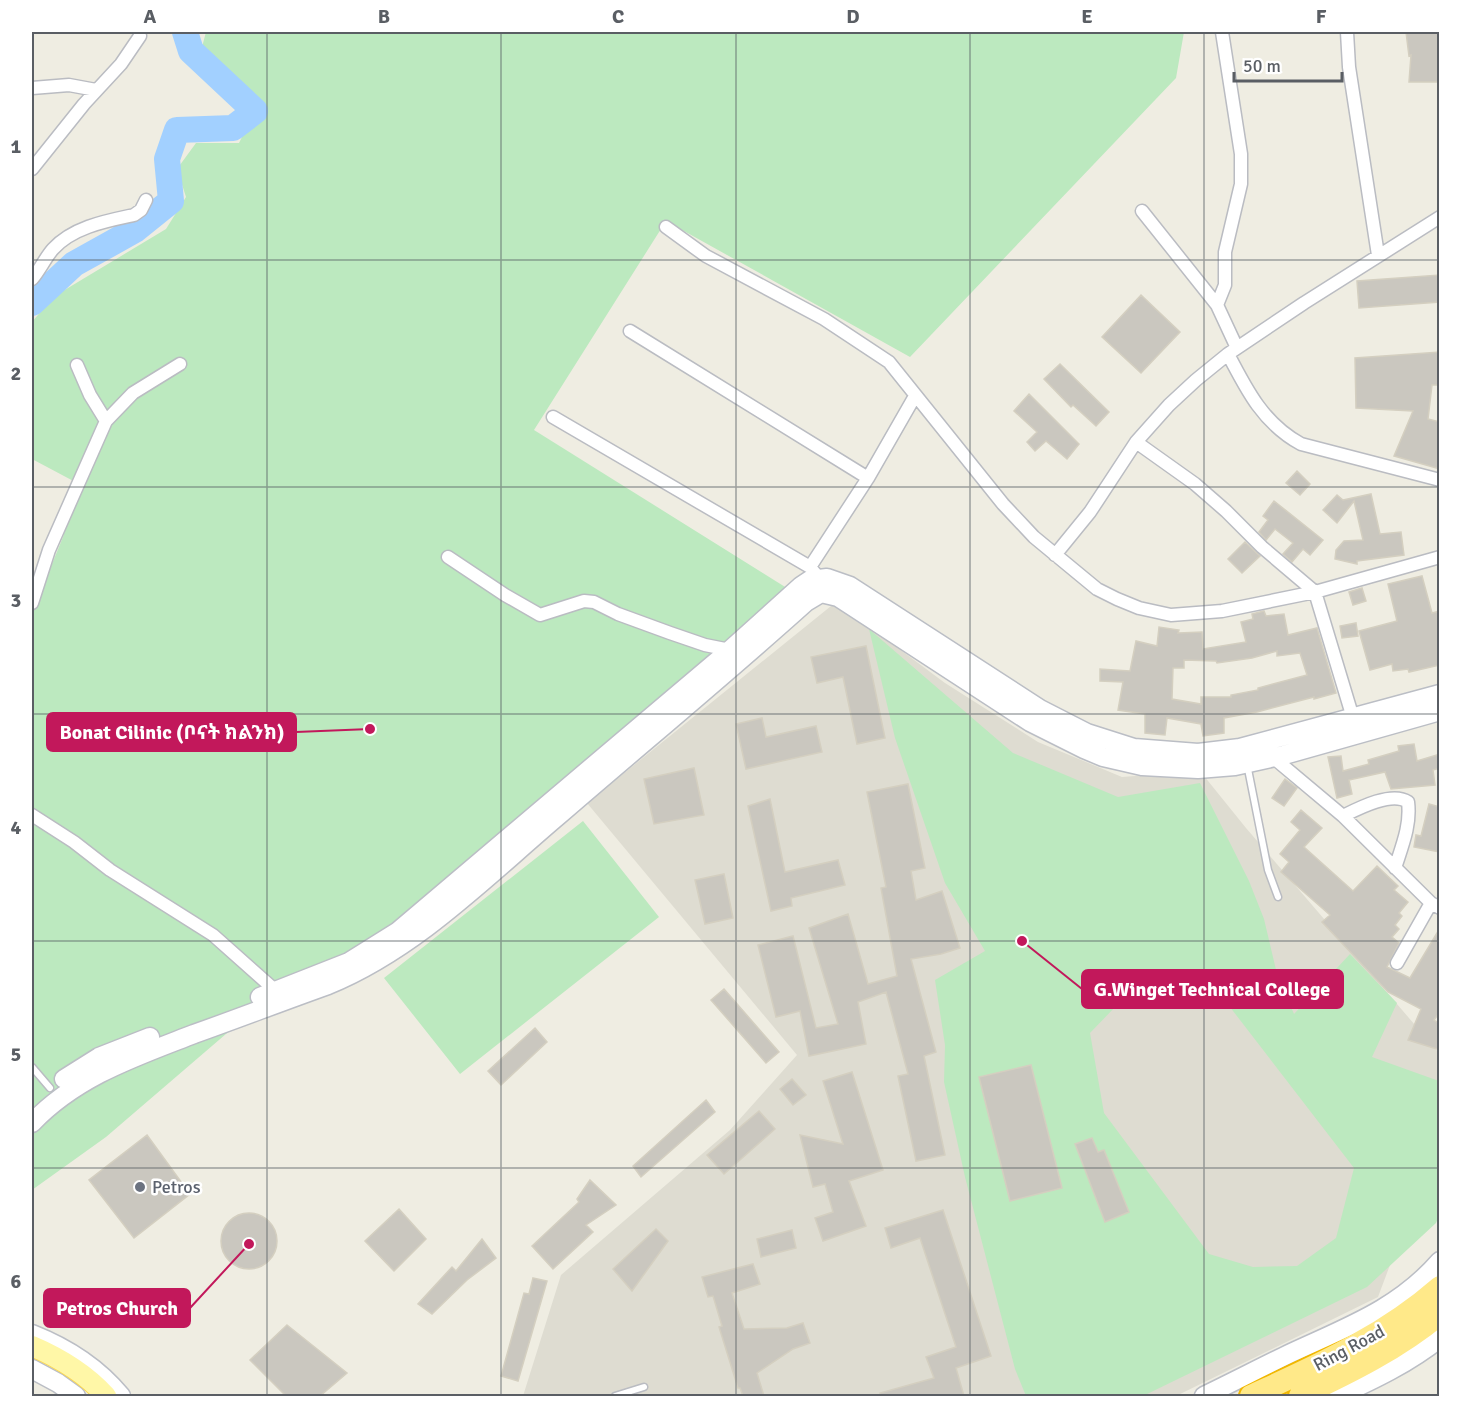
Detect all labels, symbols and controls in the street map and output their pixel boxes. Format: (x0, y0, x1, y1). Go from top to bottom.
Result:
text: A (144, 4, 157, 29)
text: B (378, 4, 390, 29)
text: C (612, 4, 624, 29)
text: D (846, 4, 860, 29)
text: E (1081, 4, 1093, 29)
text: F (1316, 4, 1327, 29)
scale bar (1234, 45, 1342, 83)
text: 50 m (1243, 55, 1281, 77)
text: 1 (11, 134, 22, 159)
text: 2 (11, 361, 21, 386)
text: 3 (11, 588, 21, 613)
callout: Bonat Cilinic (ቦናት ክልንክ) (47, 713, 296, 751)
text: Bonat Cilinic (ቦናት ክልንክ) (60, 720, 284, 745)
text: 4 (11, 815, 22, 840)
callout: G.Winget Technical College (1082, 970, 1343, 1008)
text: G.Winget Technical College (1094, 977, 1330, 1002)
text: 5 (11, 1042, 21, 1067)
place label: Petros (152, 1176, 201, 1198)
marker: Petros (133, 1180, 147, 1194)
text: 6 (11, 1269, 22, 1294)
callout: Petros Church (44, 1289, 190, 1327)
text: Petros Church (56, 1296, 178, 1321)
street label: Ring Road (1310, 1320, 1388, 1376)

